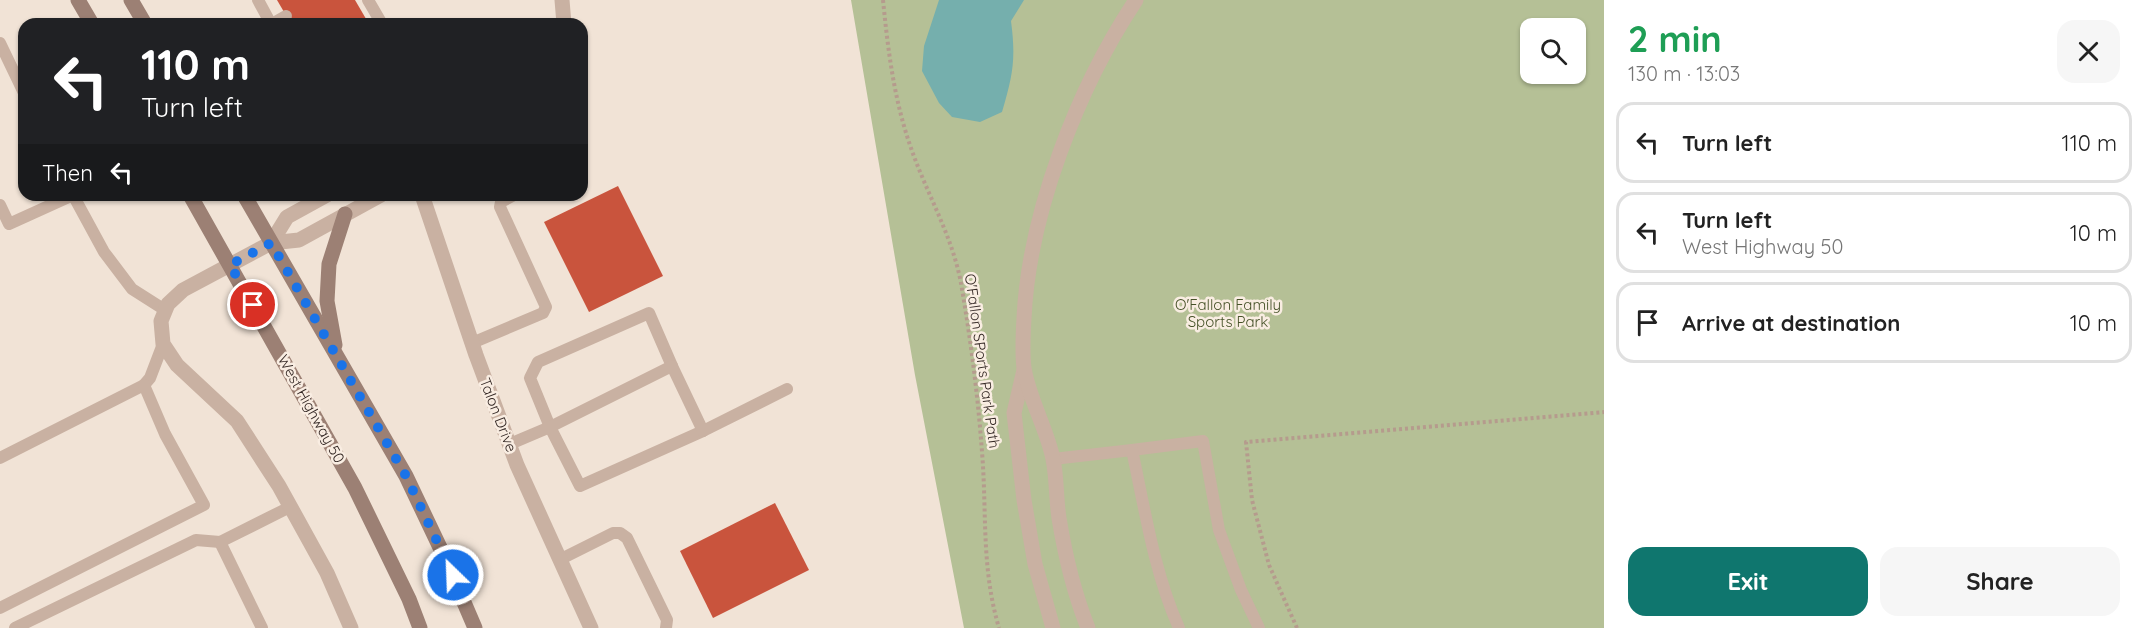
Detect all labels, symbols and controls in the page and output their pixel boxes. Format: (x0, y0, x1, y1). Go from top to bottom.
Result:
text: 2 min (1628, 16, 1722, 61)
map controls (1520, 18, 1586, 84)
button: search (1520, 18, 1586, 84)
button: close (2057, 20, 2120, 83)
text: 110 m (141, 38, 250, 91)
icon: left (42, 42, 120, 120)
text: 130 m · 13:03 (1628, 61, 1740, 86)
text: Turn left (141, 90, 243, 124)
icon: left (1631, 126, 1664, 159)
text: Turn left (1682, 129, 1772, 157)
text: 110 m (2062, 129, 2117, 157)
icon: left (105, 156, 138, 189)
text: Then (42, 159, 93, 187)
text: Turn left (1682, 206, 1772, 234)
icon: left (1631, 216, 1664, 249)
text: 10 m (2070, 219, 2117, 247)
text: West Highway 50 (1682, 234, 1843, 259)
street label: O'Fallon SPorts Park Path (961, 272, 1004, 450)
pin (227, 279, 278, 330)
icon: arrive (236, 288, 269, 321)
park label: O'Fallon Family Sports Park (1175, 295, 1281, 331)
icon: arrive (1631, 306, 1664, 339)
text: Arrive at destination (1682, 309, 1900, 337)
text: 10 m (2070, 309, 2117, 337)
street label: West Highway 50 (274, 351, 349, 466)
street label: Talon Drive (476, 375, 521, 455)
position arrow (421, 543, 485, 607)
button: Exit (1628, 547, 1868, 616)
button: Share (1880, 547, 2120, 616)

